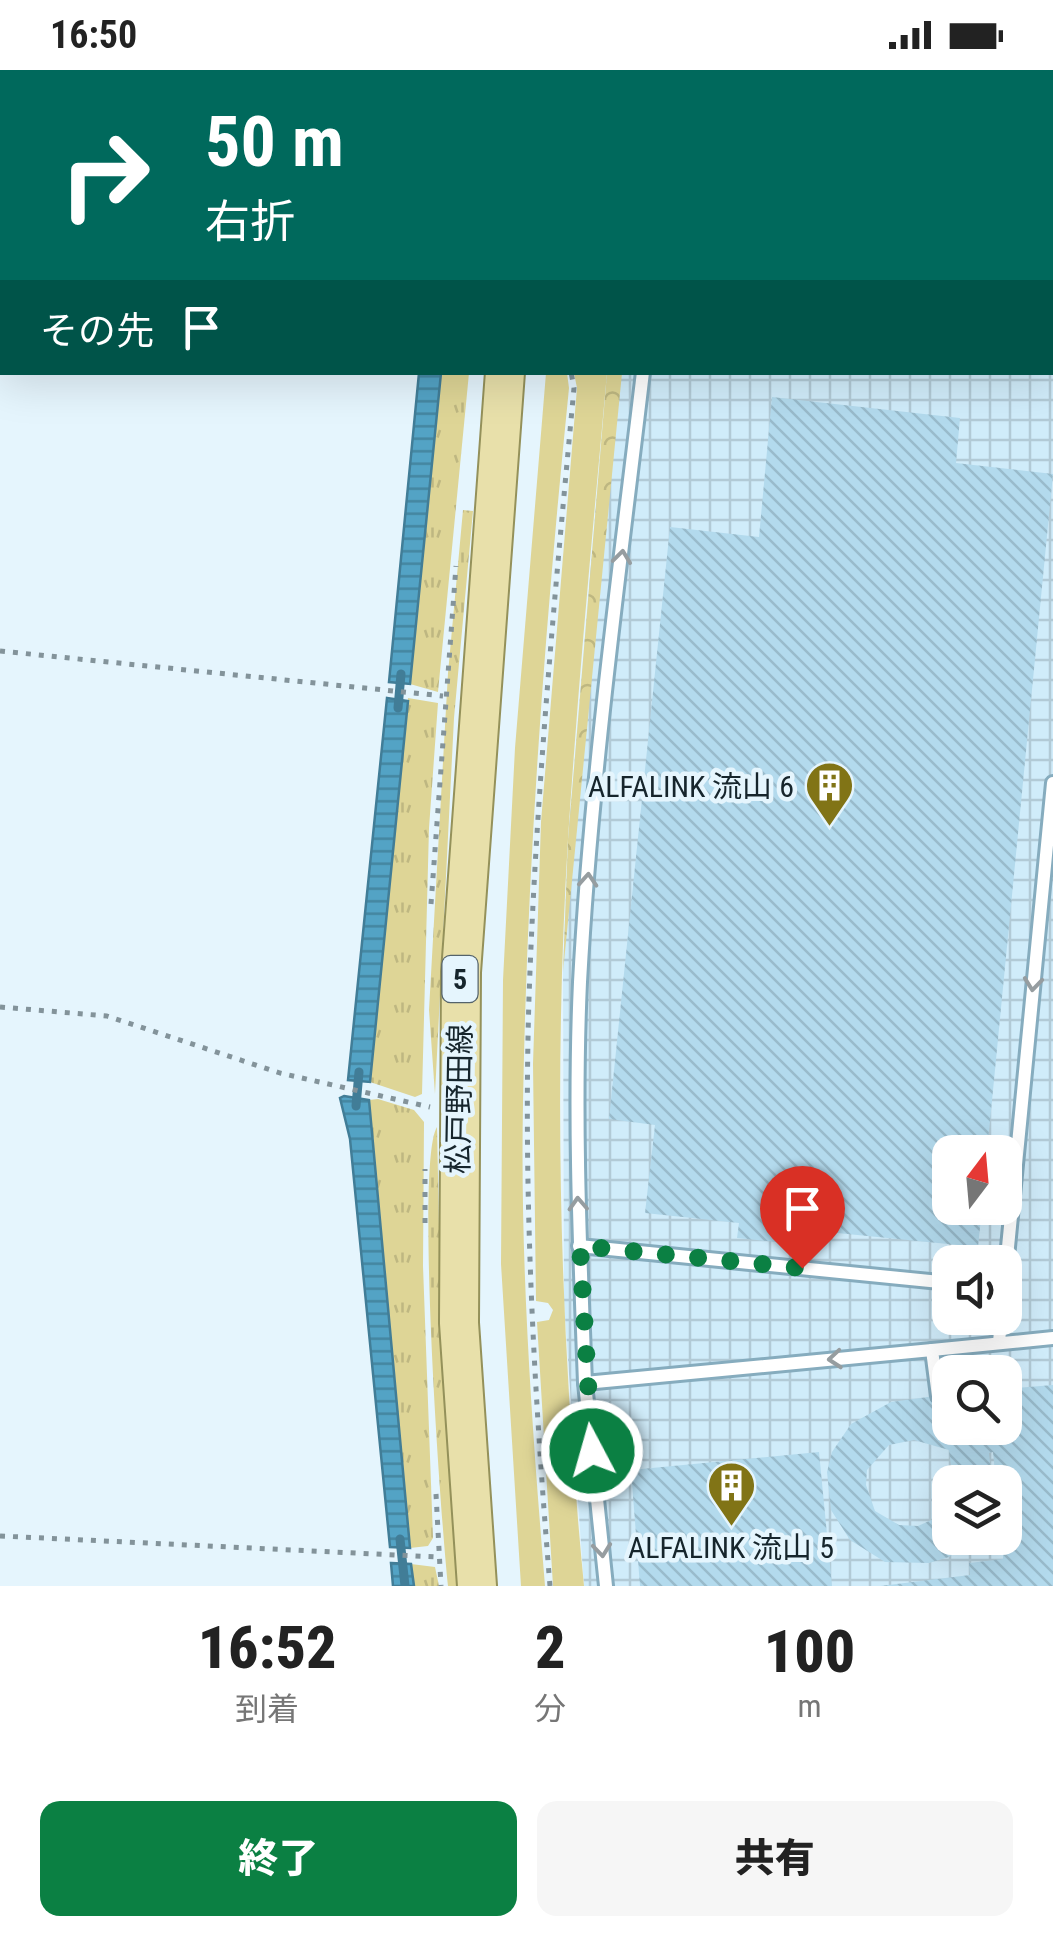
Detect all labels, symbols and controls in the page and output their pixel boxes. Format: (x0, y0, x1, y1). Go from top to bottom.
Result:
text: 16:50 (50, 13, 137, 57)
text: 50 m (205, 101, 344, 183)
icon: right (40, 110, 170, 240)
text: 右折 (205, 195, 295, 248)
icon: arrive (174, 300, 229, 355)
text: その先 (40, 309, 154, 353)
one-way arrow (611, 548, 632, 564)
building icon: ALFALINK 流山 6 (803, 760, 855, 828)
place label: ALFALINK 流山 6 (588, 769, 794, 804)
one-way arrow (577, 871, 599, 887)
road number: 5 (442, 956, 478, 1002)
one-way arrow (1023, 977, 1045, 993)
street label: 松戸野田線 (440, 1024, 478, 1174)
north arrow (932, 1135, 1022, 1225)
map controls (932, 1135, 1022, 1555)
pin (760, 1166, 845, 1269)
icon: arrive (775, 1181, 830, 1236)
one-way arrow (567, 1196, 588, 1212)
button: sound (932, 1245, 1022, 1335)
one-way arrow (827, 1348, 843, 1370)
button: search (932, 1355, 1022, 1445)
position arrow (540, 1399, 644, 1503)
building icon: ALFALINK 流山 5 (705, 1460, 757, 1528)
button: layers (932, 1465, 1022, 1555)
place label: ALFALINK 流山 5 (628, 1530, 834, 1565)
one-way arrow (591, 1542, 612, 1558)
text: 16:52 (198, 1612, 337, 1683)
text: 2 (535, 1612, 565, 1683)
text: 100 (764, 1616, 855, 1687)
text: m (798, 1687, 822, 1725)
text: 到着 (235, 1690, 299, 1728)
text: 分 (534, 1690, 566, 1728)
button: 終了 (40, 1801, 517, 1916)
button: 共有 (537, 1801, 1013, 1916)

